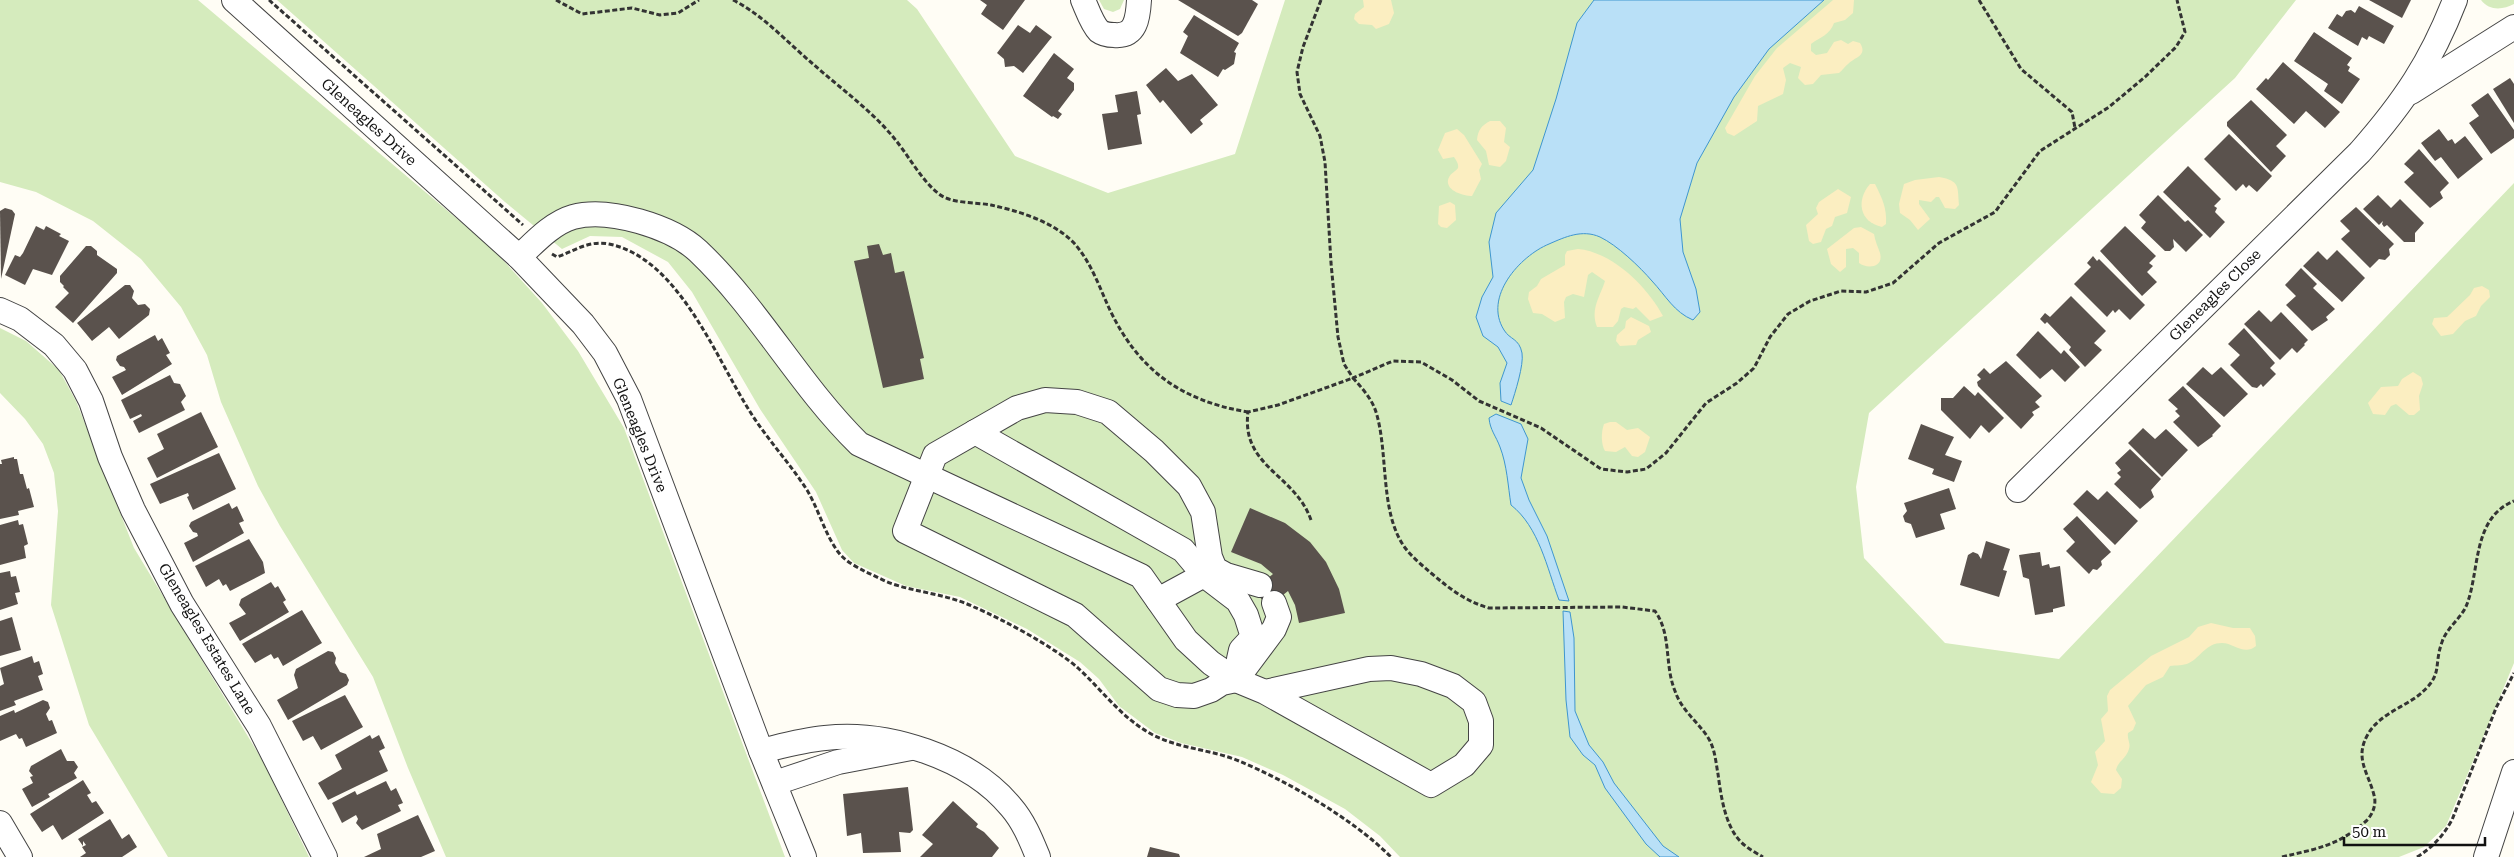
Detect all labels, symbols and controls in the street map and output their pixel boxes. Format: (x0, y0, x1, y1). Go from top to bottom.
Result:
street label: Gleneagles Drive (318, 75, 420, 169)
street label: Gleneagles Close (2165, 245, 2265, 345)
street label: Gleneagles Drive (609, 375, 671, 495)
street label: Gleneagles Estates Lane (155, 560, 259, 718)
scale bar (2344, 814, 2485, 846)
text: 50 m (2352, 823, 2387, 841)

